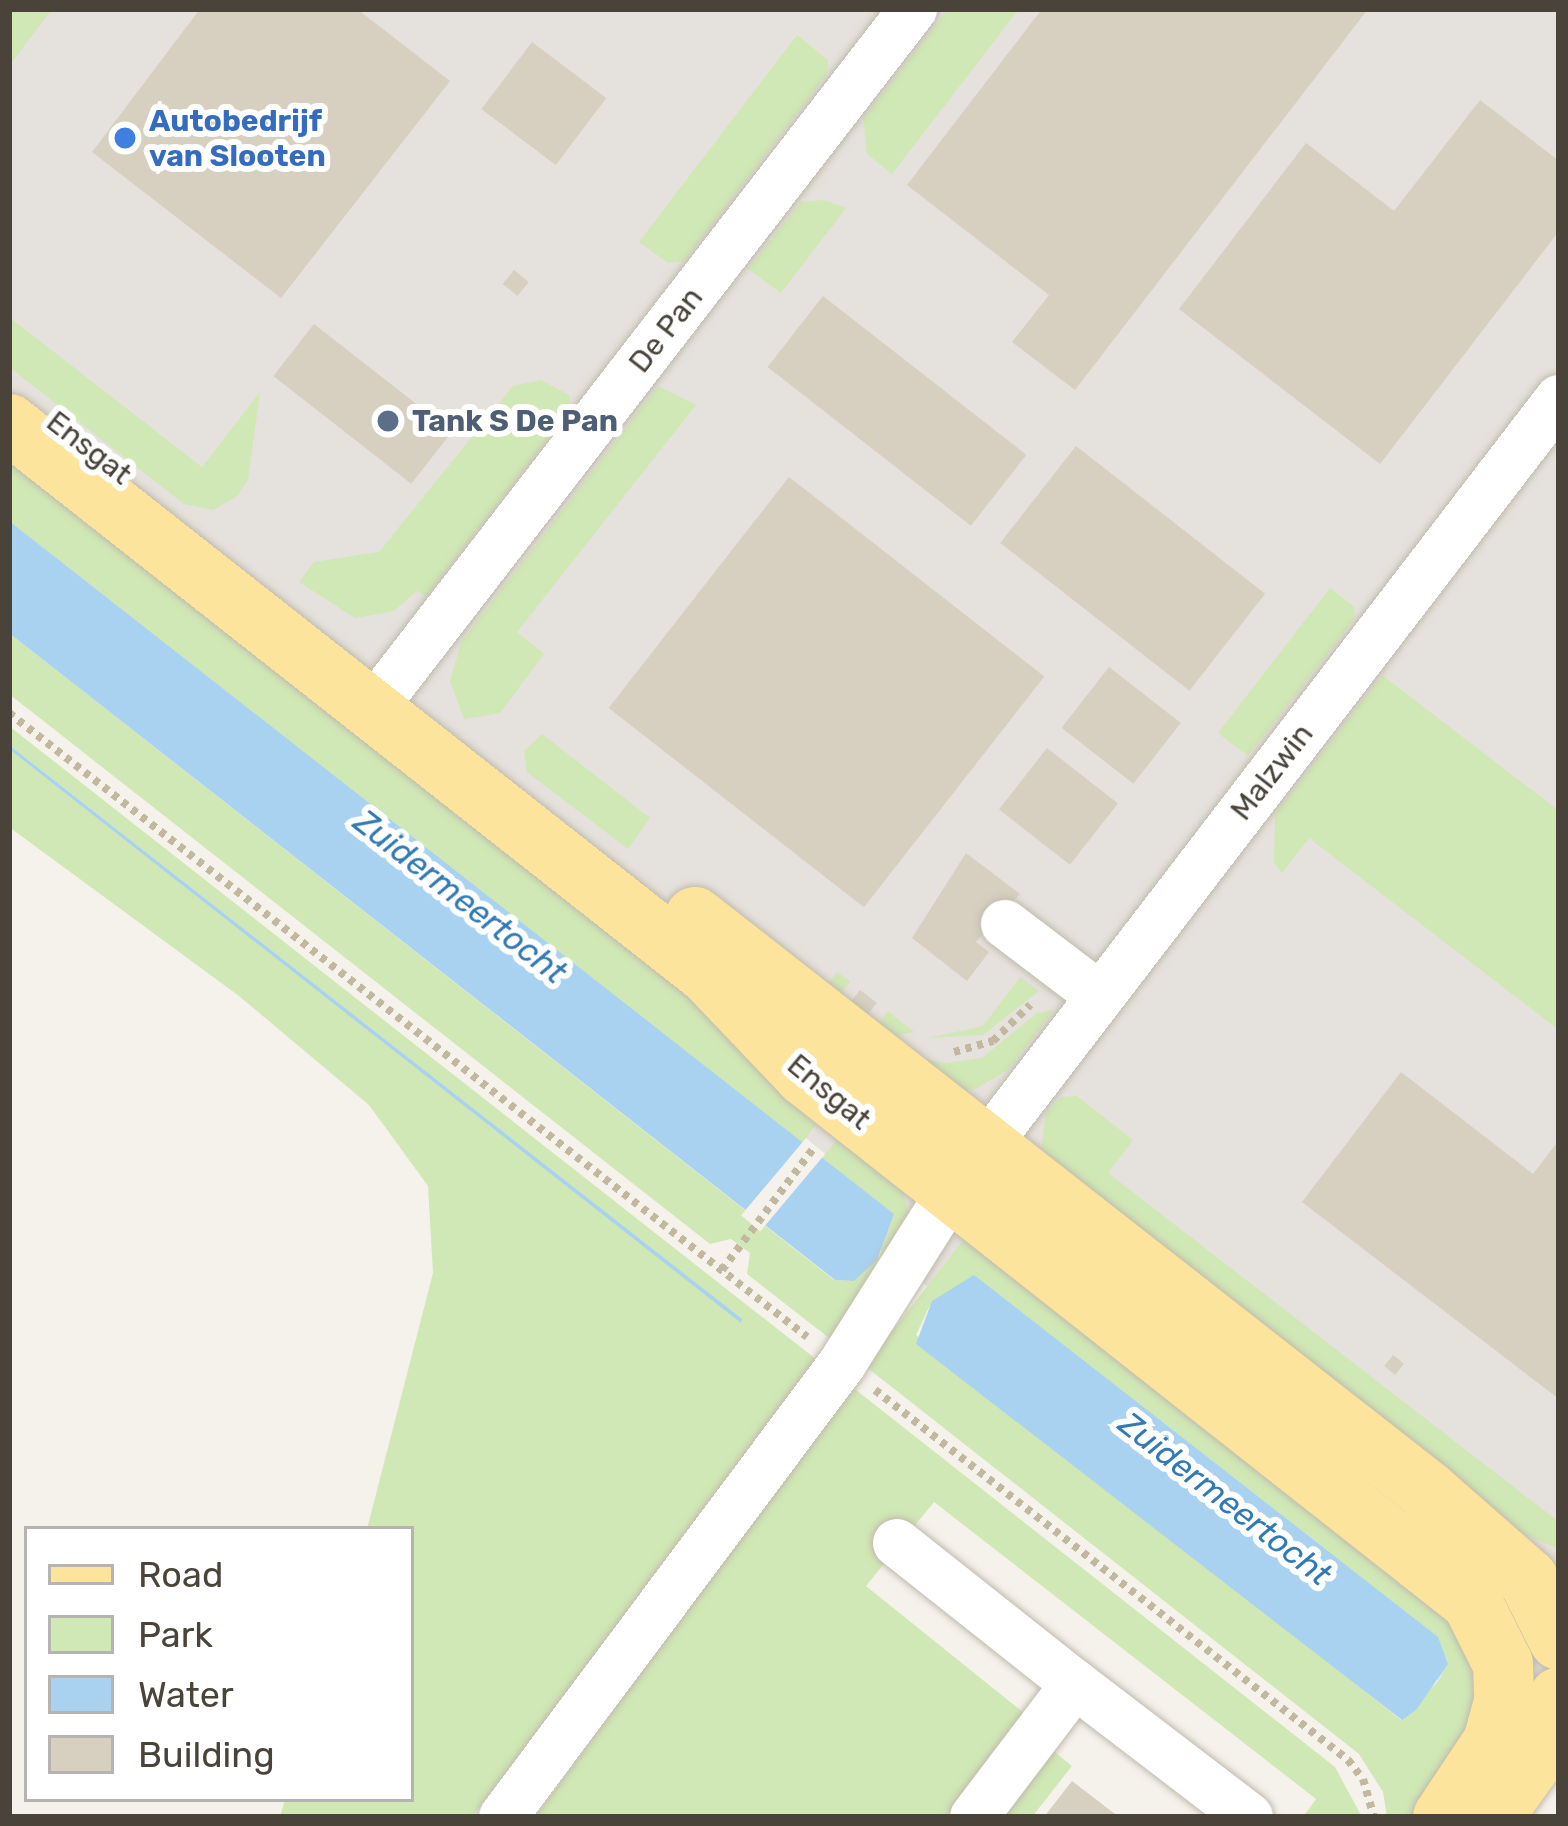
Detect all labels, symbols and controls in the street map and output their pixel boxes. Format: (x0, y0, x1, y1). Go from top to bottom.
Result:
place label: Autobedrijf van Slooten (149, 103, 326, 174)
marker: Autobedrijf van Slooten (112, 125, 138, 151)
street label: De Pan (621, 280, 711, 380)
place label: Tank S De Pan (412, 403, 618, 439)
street label: Ensgat (39, 404, 139, 492)
marker: Tank S De Pan (375, 408, 401, 434)
street label: Malzwin (1223, 717, 1321, 827)
water label: Zuidermeertocht (346, 802, 574, 992)
street label: Ensgat (780, 1047, 878, 1137)
water label: Zuidermeertocht (1111, 1404, 1339, 1594)
legend (24, 1526, 414, 1802)
text: Road (138, 1553, 223, 1596)
text: Park (138, 1613, 213, 1656)
text: Water (138, 1673, 234, 1716)
text: Building (138, 1733, 275, 1776)

